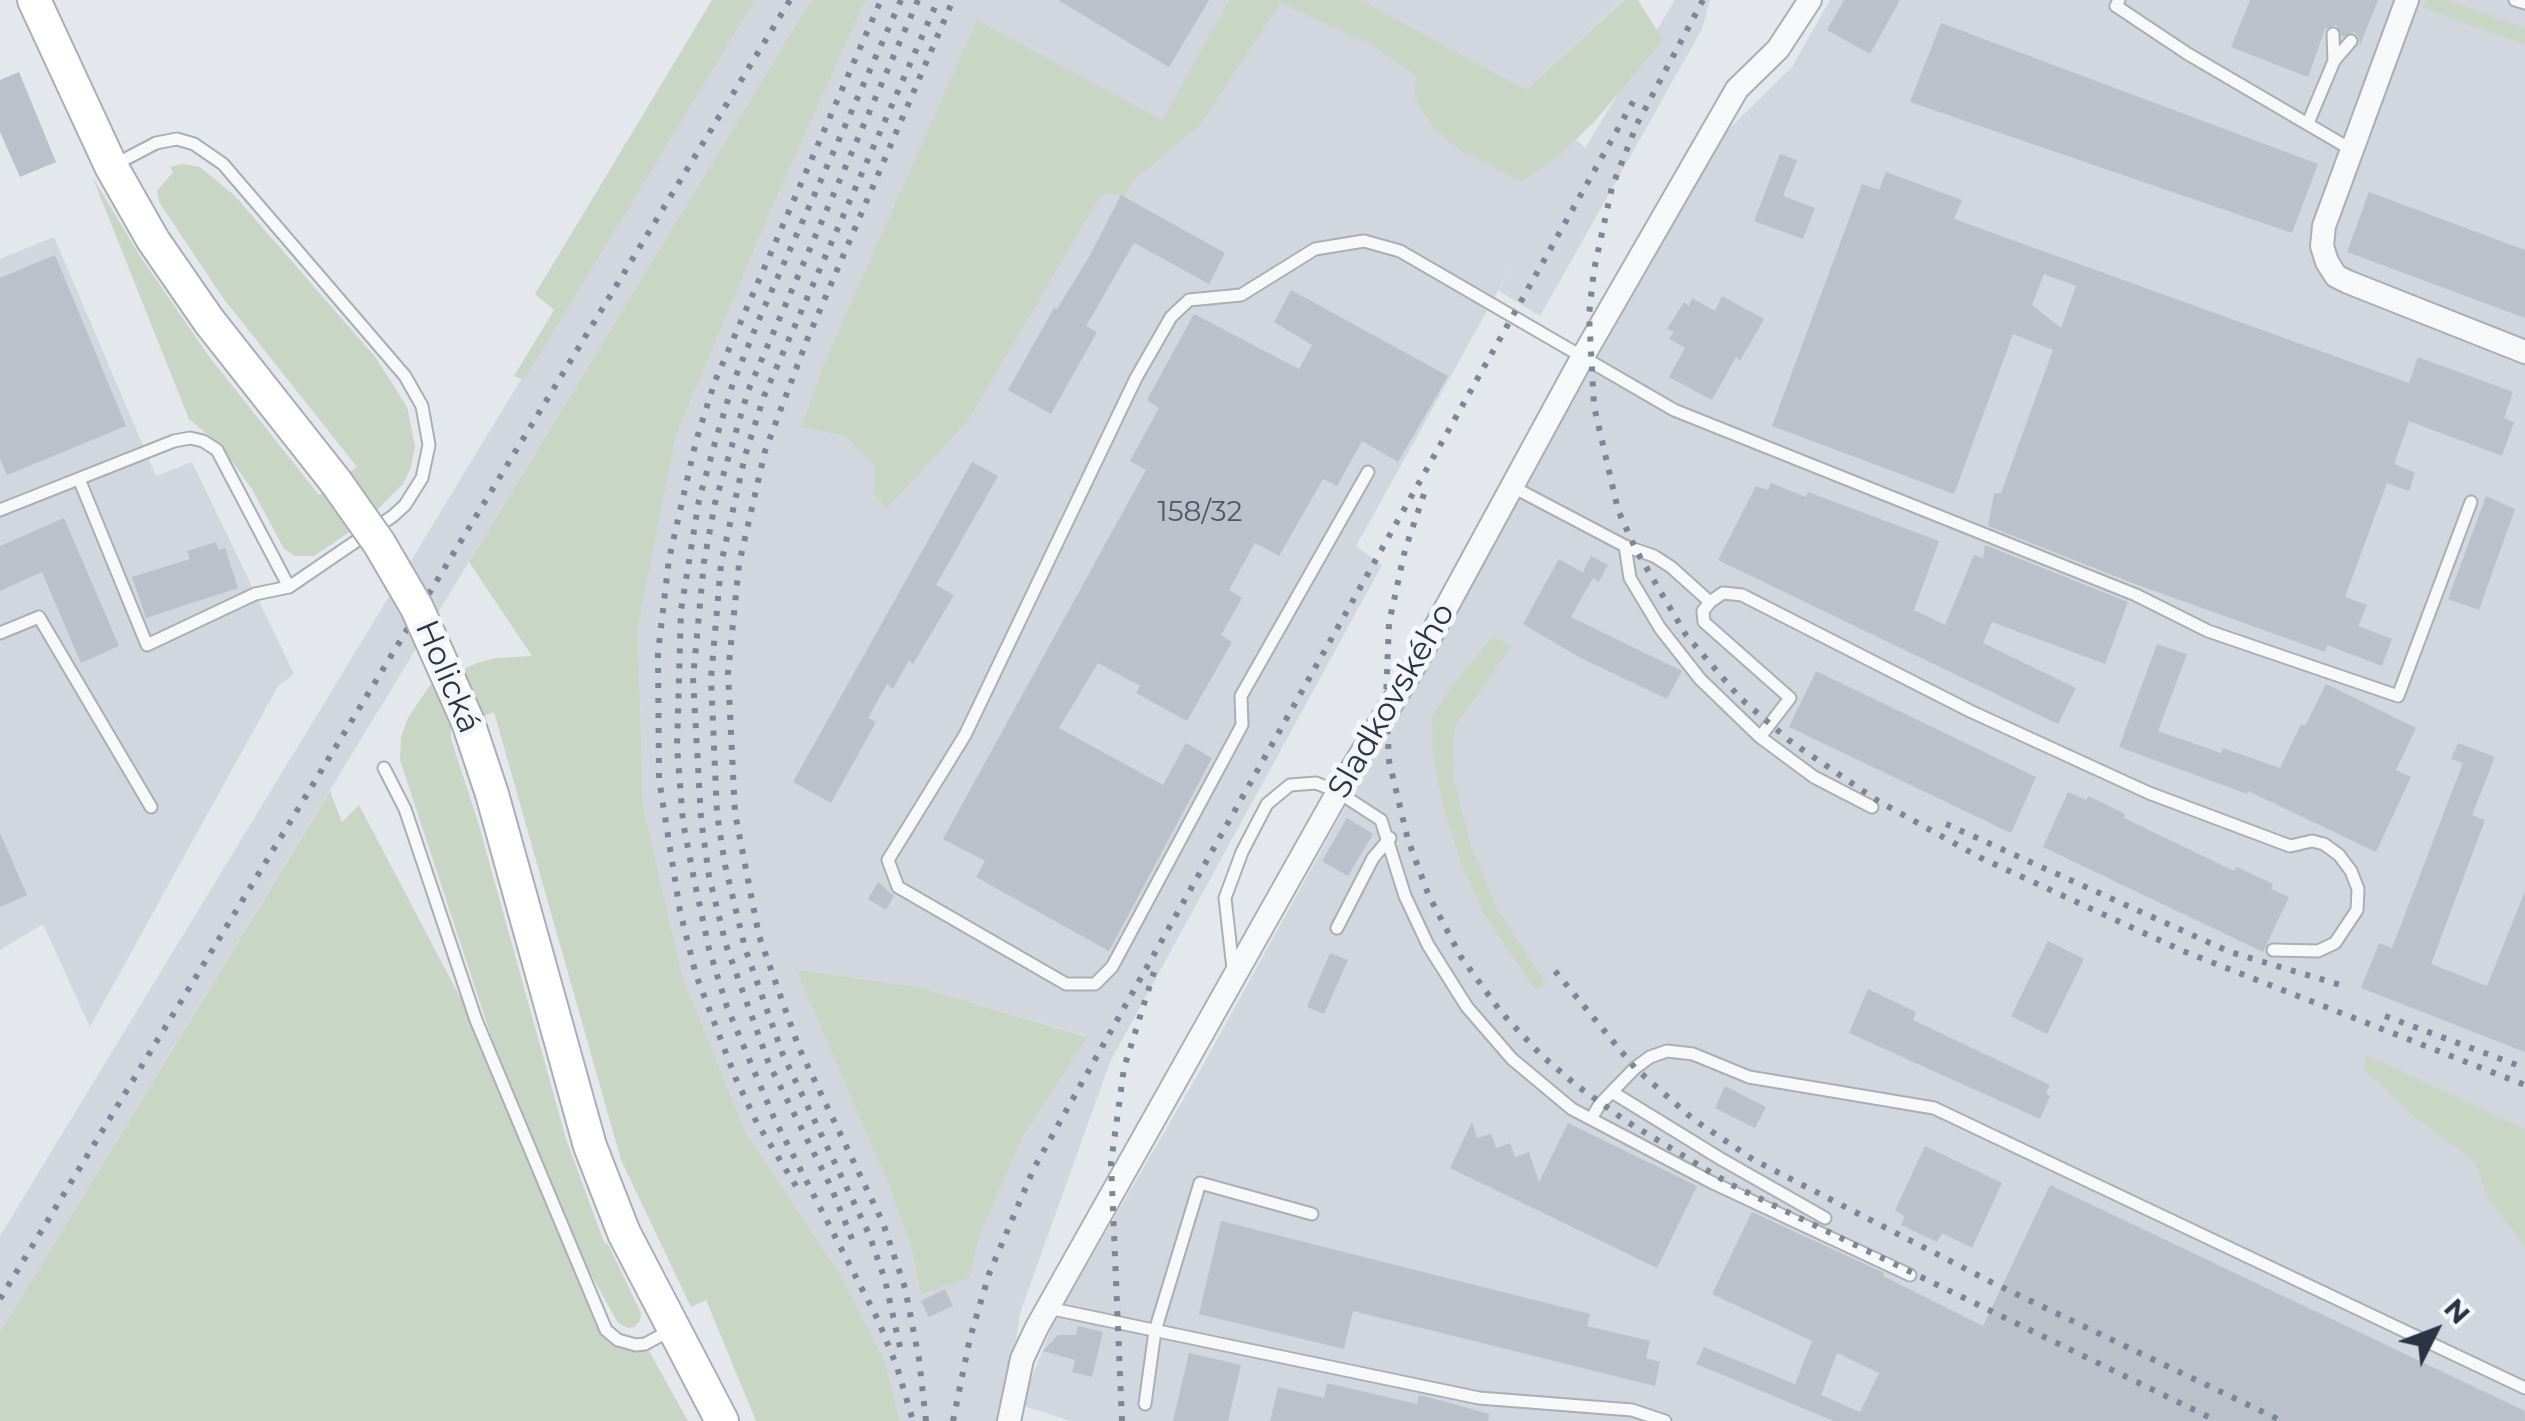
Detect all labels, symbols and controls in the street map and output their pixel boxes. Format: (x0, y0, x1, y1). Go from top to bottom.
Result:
house number: 158/32 (1158, 496, 1242, 530)
street label: Sladkovského (1321, 597, 1463, 805)
street label: Holická (406, 615, 488, 739)
north arrow (2385, 1281, 2485, 1381)
text: N (2437, 1291, 2477, 1331)

